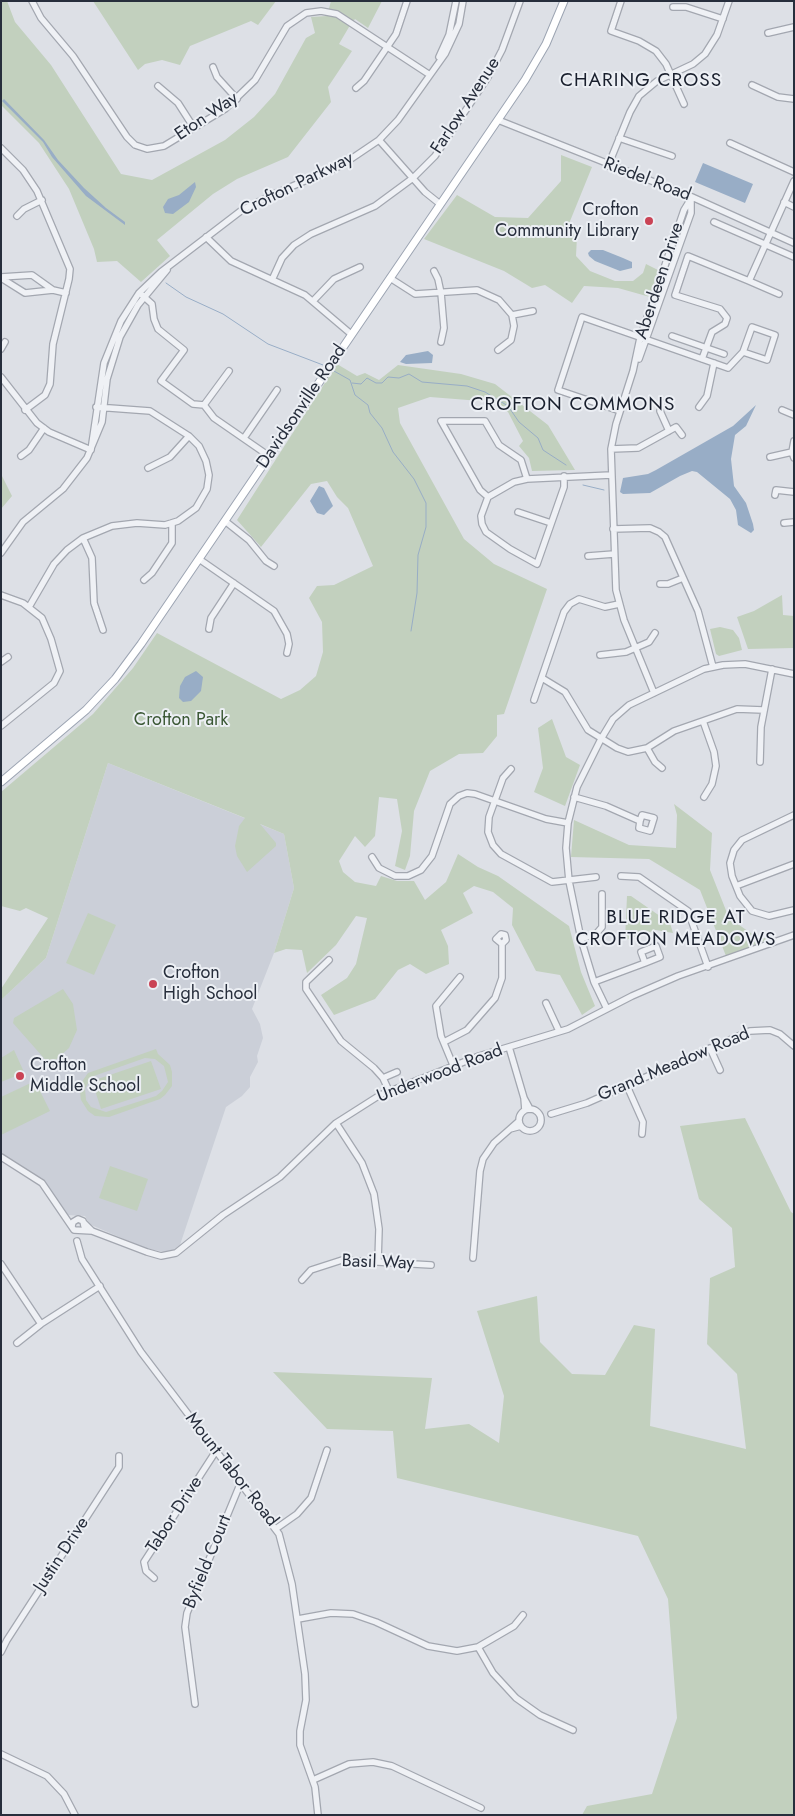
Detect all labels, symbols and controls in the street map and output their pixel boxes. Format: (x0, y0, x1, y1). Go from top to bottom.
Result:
street label: Farlow Avenue (427, 54, 505, 158)
district label: CHARING CROSS (558, 70, 724, 92)
street label: Eton Way (171, 88, 243, 146)
street label: Crofton Parkway (237, 148, 357, 222)
street label: Riedel Road (600, 153, 694, 207)
place label: Crofton Community Library (495, 200, 639, 242)
marker: Crofton Community Library (643, 215, 655, 227)
street label: Aberdeen Drive (631, 220, 689, 342)
street label: Davidsonville Road (253, 341, 351, 473)
district label: CROFTON COMMONS (469, 394, 677, 416)
park label: Crofton Park (134, 710, 228, 732)
district label: BLUE RIDGE AT CROFTON MEADOWS (574, 907, 778, 951)
place label: Crofton High School (163, 963, 257, 1006)
marker: Crofton High School (147, 978, 159, 990)
street label: Grand Meadow Road (595, 1023, 753, 1107)
street label: Underwood Road (374, 1040, 506, 1108)
place label: Crofton Middle School (30, 1055, 140, 1098)
marker: Crofton Middle School (14, 1070, 26, 1082)
street label: Basil Way (341, 1251, 415, 1275)
street label: Mount Tabor Road (180, 1409, 282, 1531)
street label: Tabor Drive (142, 1473, 208, 1557)
street label: Byfield Court (179, 1512, 237, 1612)
street label: Justin Drive (30, 1514, 94, 1596)

